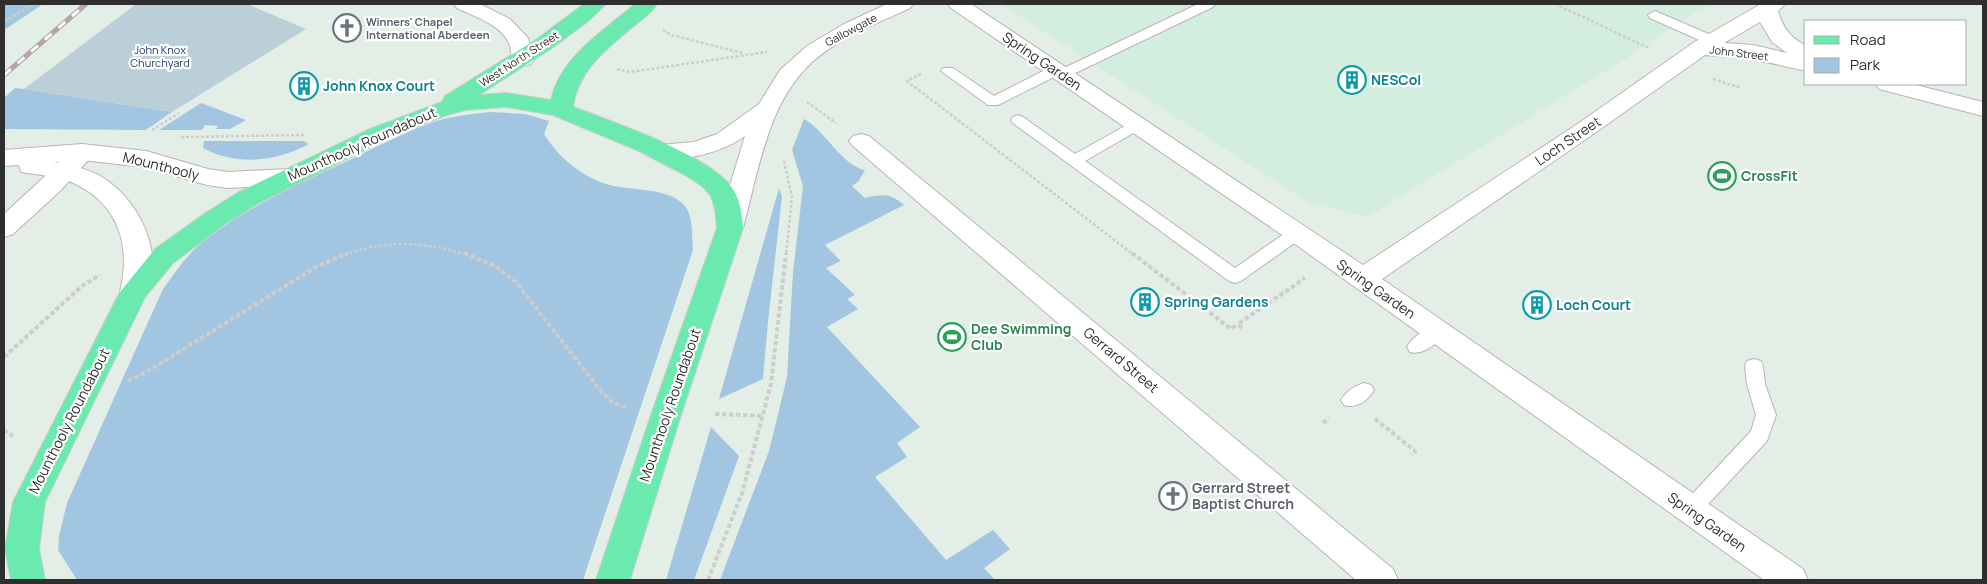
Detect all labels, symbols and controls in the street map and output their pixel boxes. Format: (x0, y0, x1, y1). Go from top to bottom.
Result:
street label: Gallowgate (822, 9, 880, 50)
church icon: Winners' Chapel International Aberdeen (332, 13, 362, 43)
place label: Winners' Chapel International Aberdeen (366, 14, 490, 42)
legend (1804, 20, 1967, 85)
street label: West North Street (476, 27, 561, 90)
street label: Spring Garden (999, 27, 1086, 94)
text: Road (1850, 29, 1886, 50)
street label: John Street (1709, 41, 1769, 64)
park label: John Knox Churchyard (130, 42, 190, 70)
text: Park (1850, 54, 1880, 75)
building icon: NESCol (1337, 65, 1367, 95)
place label: NESCol (1371, 70, 1421, 89)
building icon: John Knox Court (289, 71, 319, 101)
place label: John Knox Court (323, 76, 435, 95)
street label: Mounthooly Roundabout (284, 102, 439, 185)
street label: Loch Street (1531, 111, 1605, 170)
street label: Mounthooly (121, 147, 202, 184)
sports icon: CrossFit (1707, 161, 1737, 191)
place label: CrossFit (1741, 166, 1798, 185)
street label: Spring Garden (1333, 254, 1419, 323)
building icon: Spring Gardens (1130, 287, 1160, 317)
building icon: Loch Court (1522, 290, 1552, 320)
place label: Spring Gardens (1164, 292, 1269, 311)
place label: Loch Court (1556, 295, 1631, 314)
place label: Dee Swimming Club (971, 319, 1071, 354)
sports icon: Dee Swimming Club (937, 322, 967, 352)
street label: Gerrard Street (1080, 323, 1163, 397)
street label: Mounthooly Roundabout (634, 325, 705, 484)
street label: Mounthooly Roundabout (24, 344, 114, 497)
place label: Gerrard Street Baptist Church (1192, 478, 1294, 513)
church icon: Gerrard Street Baptist Church (1158, 481, 1188, 511)
street label: Spring Garden (1664, 487, 1750, 556)

